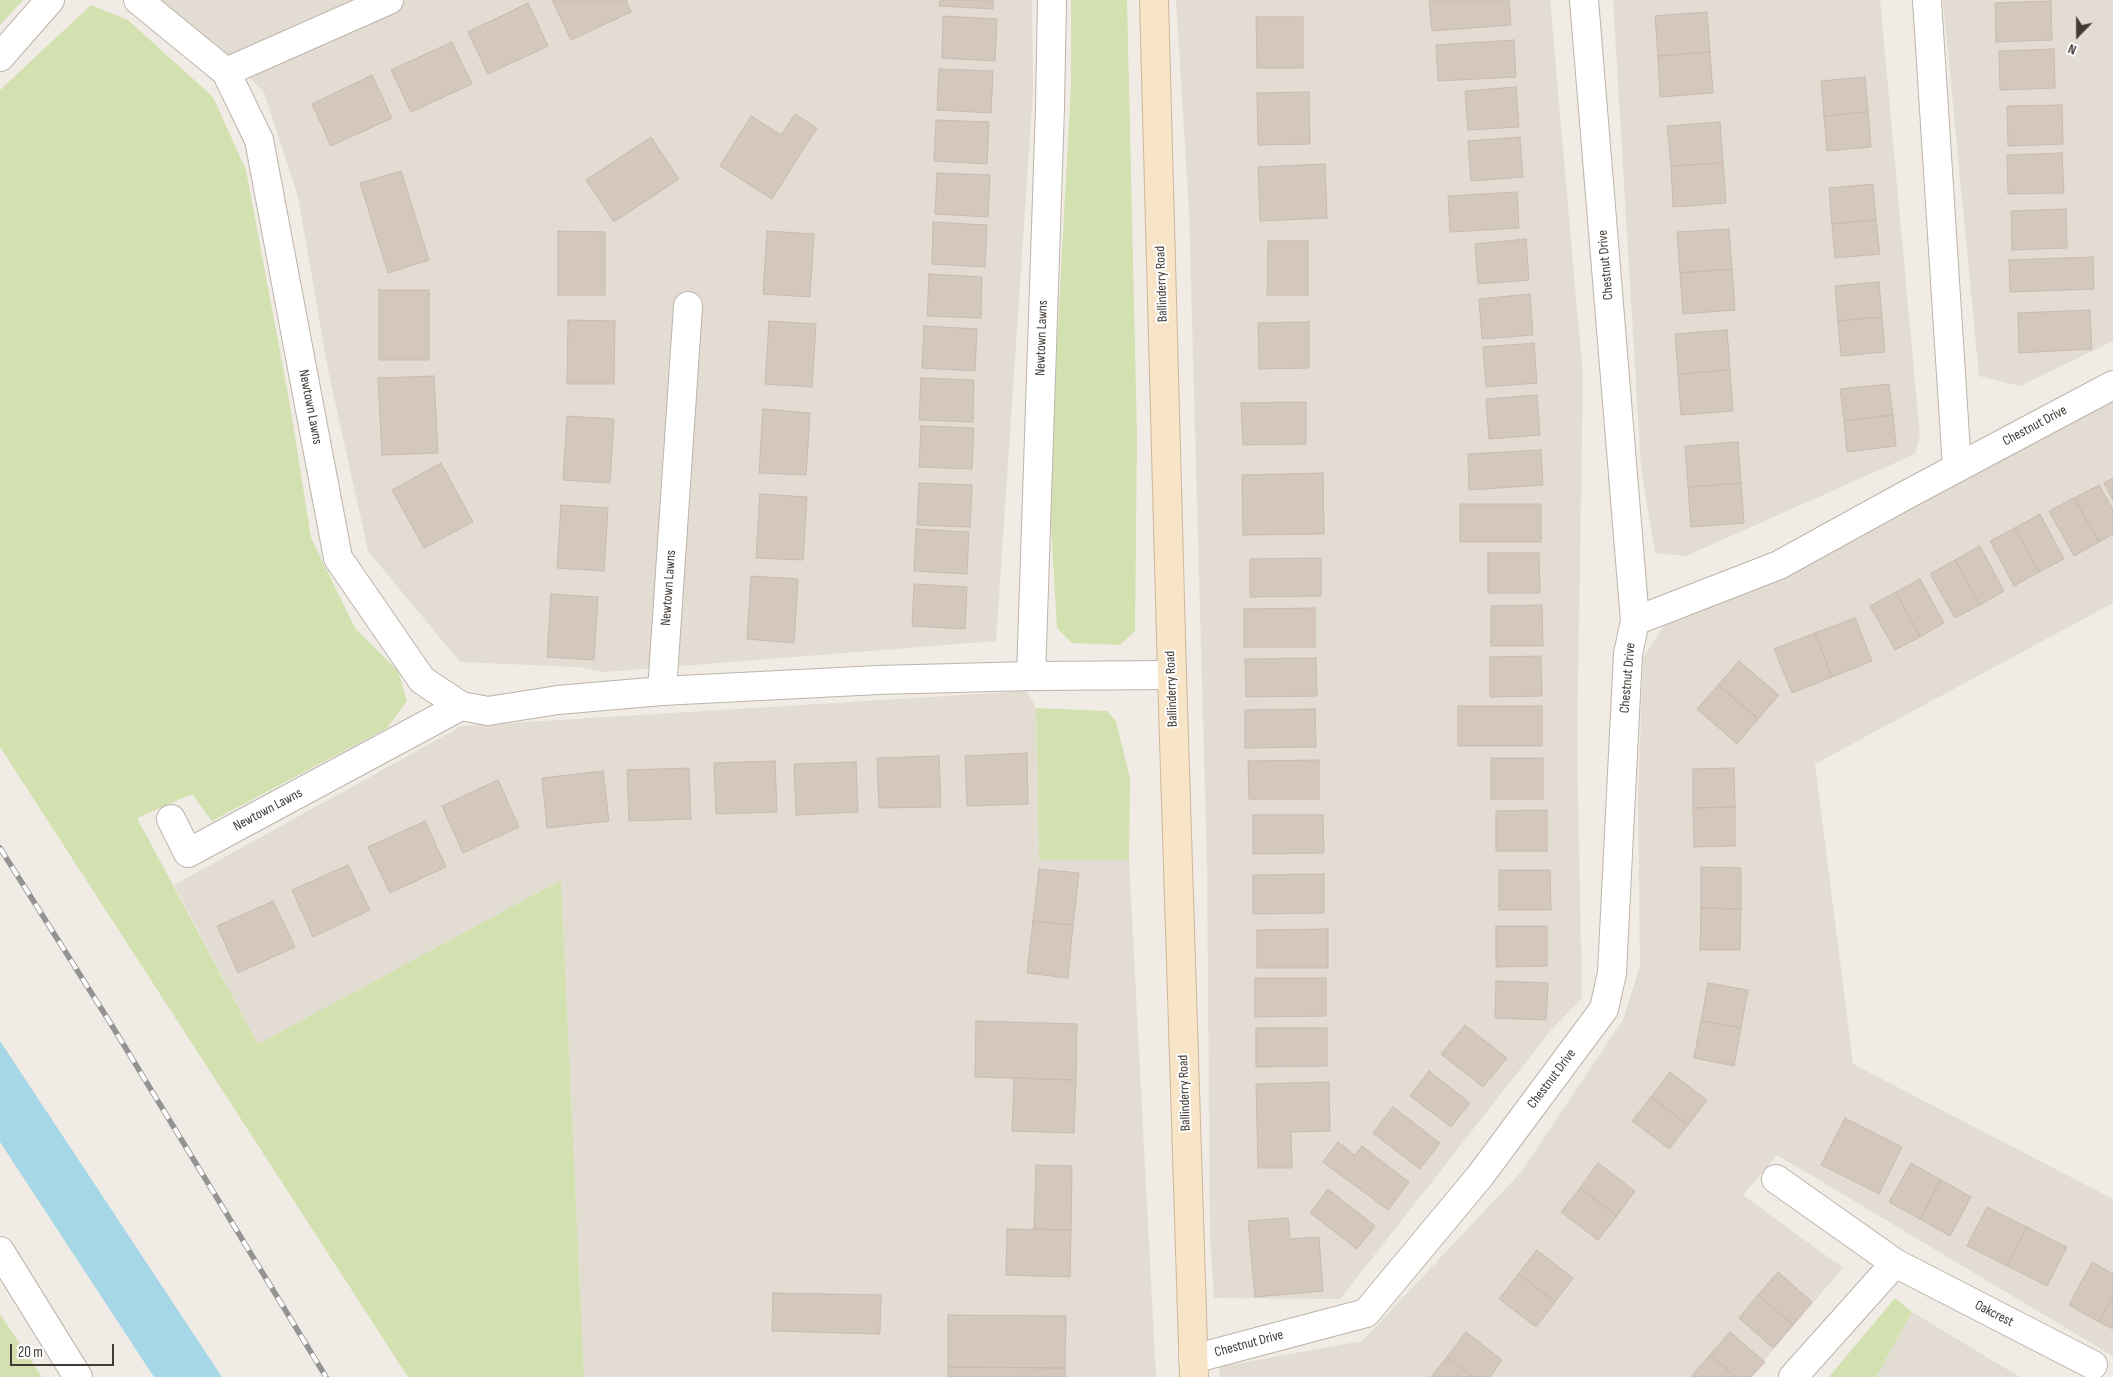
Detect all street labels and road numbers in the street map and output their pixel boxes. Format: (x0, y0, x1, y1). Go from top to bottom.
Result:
street label: Chestnut Drive (1595, 229, 1617, 301)
street label: Ballinderry Road (1152, 246, 1172, 322)
street label: Newtown Lawns (1032, 300, 1052, 376)
street label: Newtown Lawns (295, 368, 325, 446)
street label: Chestnut Drive (2000, 402, 2070, 450)
street label: Newtown Lawns (658, 550, 680, 626)
street label: Chestnut Drive (1617, 642, 1639, 714)
street label: Ballinderry Road (1162, 651, 1182, 727)
street label: Newtown Lawns (231, 785, 305, 835)
street label: Chestnut Drive (1524, 1046, 1580, 1112)
street label: Ballinderry Road (1175, 1055, 1195, 1131)
street label: Oakcrest (1972, 1297, 2016, 1331)
street label: Chestnut Drive (1213, 1327, 1285, 1361)

